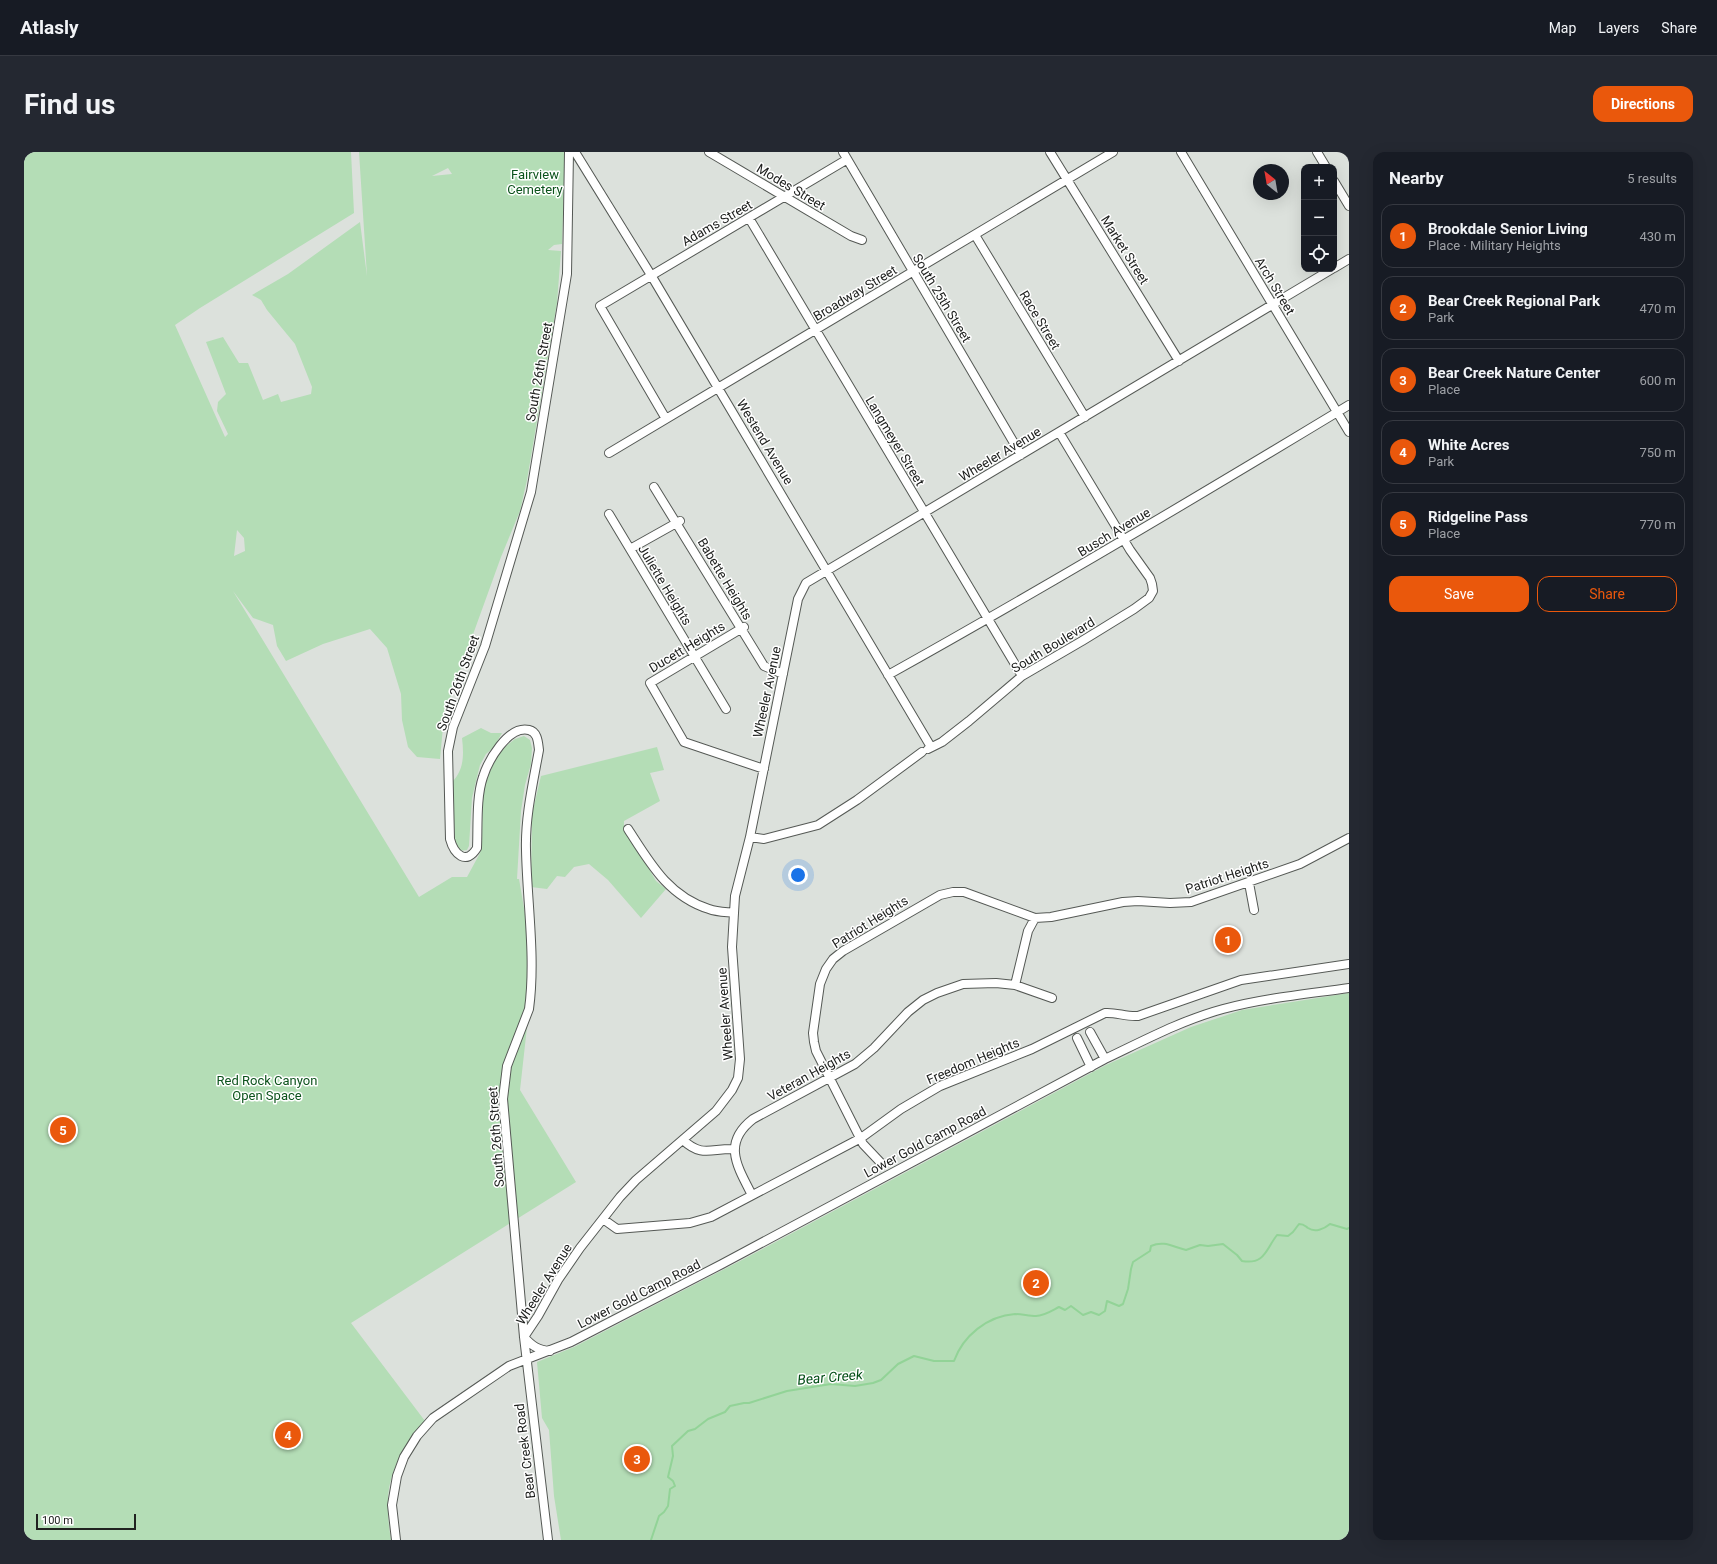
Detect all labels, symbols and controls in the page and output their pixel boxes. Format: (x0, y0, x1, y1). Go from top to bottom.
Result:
text: Atlasly (20, 16, 79, 39)
text: Map (1549, 20, 1576, 36)
text: Layers (1598, 20, 1639, 36)
text: Share (1661, 20, 1697, 36)
button: Directions (1593, 86, 1693, 122)
text: Find us (24, 88, 115, 121)
street label: Modes Street (754, 161, 828, 213)
north arrow (1253, 164, 1289, 200)
map controls (1301, 164, 1337, 272)
button: + (1301, 164, 1337, 200)
park label: Fairview Cemetery (507, 167, 563, 197)
text: Nearby (1389, 168, 1444, 188)
text: 5 results (1627, 171, 1677, 186)
street label: Adams Street (679, 197, 755, 249)
button: − (1301, 200, 1337, 236)
street label: Market Street (1098, 213, 1152, 287)
text: Brookdale Senior Living (1428, 220, 1588, 238)
text: 1 (1399, 229, 1407, 244)
text: 430 m (1639, 229, 1676, 244)
button: locate (1301, 236, 1337, 272)
text: Place · Military Heights (1428, 238, 1561, 253)
street label: South 25th Street (910, 251, 974, 345)
street label: Arch Street (1252, 255, 1298, 317)
street label: Broadway Street (811, 262, 899, 324)
street label: Race Street (1016, 288, 1064, 352)
text: Bear Creek Regional Park (1428, 292, 1600, 310)
text: 2 (1399, 301, 1407, 316)
text: 470 m (1639, 301, 1676, 316)
text: Park (1428, 310, 1454, 325)
street label: South 26th Street (523, 321, 555, 423)
text: Bear Creek Nature Center (1428, 364, 1600, 382)
text: 3 (1399, 373, 1407, 388)
text: 600 m (1639, 373, 1676, 388)
text: Place (1428, 382, 1460, 397)
street label: Langmeyer Street (862, 394, 928, 488)
street label: Westend Avenue (734, 397, 796, 487)
street label: Wheeler Avenue (956, 424, 1044, 484)
text: White Acres (1428, 436, 1509, 454)
text: 4 (1399, 445, 1407, 460)
text: 750 m (1639, 445, 1676, 460)
text: Park (1428, 454, 1454, 469)
street label: Busch Avenue (1075, 504, 1153, 559)
text: Ridgeline Pass (1428, 508, 1528, 526)
text: 5 (1399, 517, 1407, 532)
text: 770 m (1639, 517, 1676, 532)
text: Place (1428, 526, 1460, 541)
street label: Babette Heights (695, 535, 755, 623)
street label: Juliette Heights (635, 542, 695, 628)
button: Save (1389, 576, 1529, 612)
button: Share (1537, 576, 1677, 612)
street label: South Boulevard (1009, 614, 1097, 676)
street label: Ducett Heights (646, 618, 728, 676)
street label: South 26th Street (434, 633, 482, 733)
street label: Wheeler Avenue (750, 645, 784, 739)
street label: Patriot Heights (1183, 855, 1271, 897)
your location (788, 865, 808, 885)
street label: Patriot Heights (829, 893, 911, 951)
pin: 1 (1215, 925, 1241, 955)
street label: Wheeler Avenue (714, 967, 736, 1061)
street label: Freedom Heights (924, 1035, 1022, 1087)
street label: Veteran Heights (765, 1046, 853, 1104)
park label: Red Rock Canyon Open Space (217, 1073, 317, 1103)
street label: South 26th Street (485, 1086, 507, 1188)
street label: Lower Gold Camp Road (861, 1103, 989, 1181)
pin: 5 (50, 1115, 76, 1145)
street label: Wheeler Avenue (513, 1241, 575, 1327)
street label: Lower Gold Camp Road (575, 1256, 703, 1332)
pin: 2 (1023, 1268, 1049, 1298)
water label: Bear Creek (797, 1366, 865, 1388)
street label: Bear Creek Road (512, 1403, 538, 1499)
pin: 4 (275, 1420, 301, 1450)
pin: 3 (624, 1444, 650, 1474)
scale bar (36, 1512, 136, 1531)
text: 100 m (42, 1514, 73, 1527)

